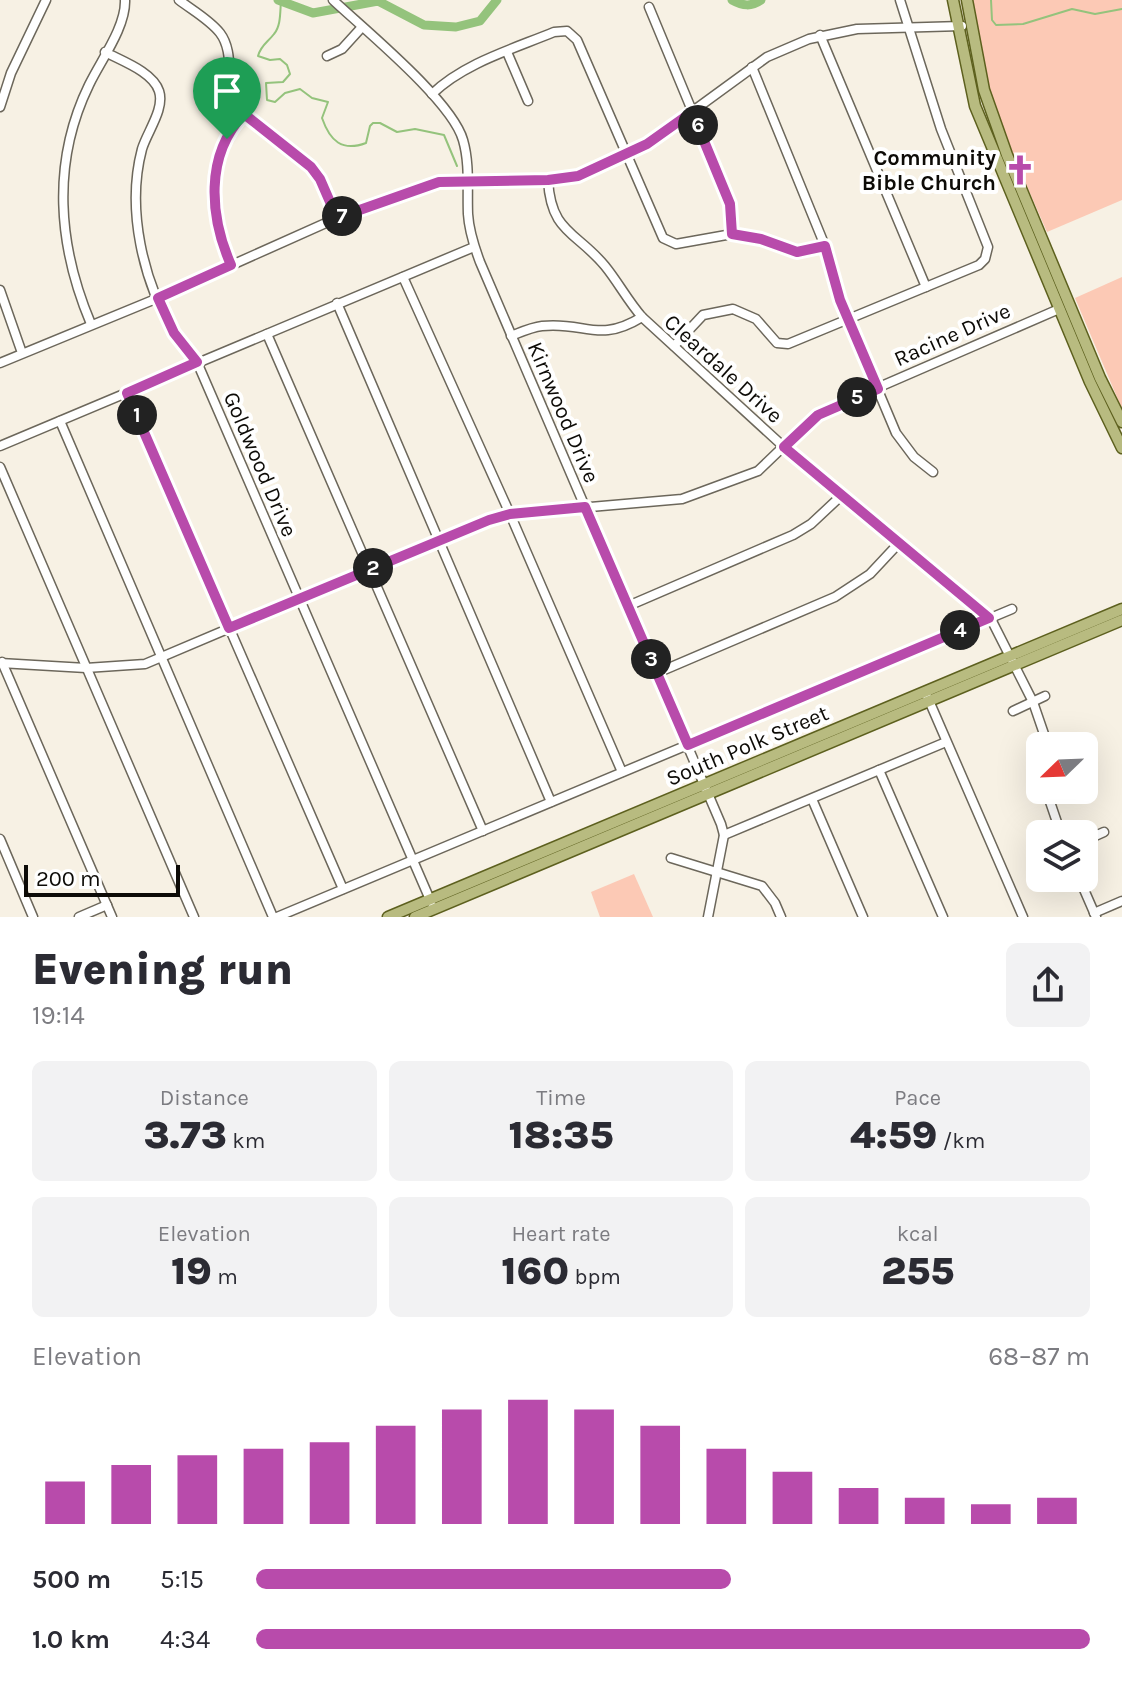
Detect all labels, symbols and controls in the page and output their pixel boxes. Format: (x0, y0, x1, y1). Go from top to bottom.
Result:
pin (193, 57, 261, 139)
icon: arrive (205, 69, 249, 113)
pin: 6 (678, 105, 718, 145)
text: 6 (691, 112, 705, 138)
place label: Community Bible Church (862, 145, 996, 196)
church icon: Community Bible Church (1003, 153, 1037, 187)
pin: 7 (322, 196, 362, 236)
text: 7 (337, 203, 347, 229)
street label: Racine Drive (890, 298, 1015, 372)
street label: Cleardale Drive (659, 309, 788, 429)
street label: Kirnwood Drive (522, 338, 605, 487)
pin: 5 (837, 377, 877, 417)
text: 5 (851, 384, 863, 410)
street label: Goldwood Drive (218, 388, 302, 541)
pin: 1 (117, 395, 157, 435)
text: 1 (133, 402, 141, 428)
pin: 2 (353, 548, 393, 588)
text: 2 (366, 555, 380, 581)
pin: 4 (940, 610, 980, 650)
text: 4 (953, 617, 967, 643)
pin: 3 (631, 639, 671, 679)
text: 3 (644, 646, 658, 672)
street label: South Polk Street (662, 700, 832, 792)
north arrow (1026, 732, 1098, 804)
map controls (1026, 732, 1098, 892)
button: layers (1026, 820, 1098, 892)
scale bar (24, 861, 180, 897)
text: 200 m (36, 866, 101, 892)
button: share (1006, 943, 1090, 1027)
text: Evening run (32, 944, 293, 995)
text: 19:14 (32, 1000, 85, 1031)
text: Distance (160, 1085, 249, 1111)
text: Time (536, 1085, 586, 1111)
text: Pace (894, 1085, 941, 1111)
text: 3.73 (143, 1111, 227, 1158)
text: 18:35 (508, 1111, 614, 1158)
text: 4:59 (850, 1111, 938, 1158)
text: km (227, 1128, 265, 1154)
text: /km (938, 1128, 985, 1154)
text: Elevation (158, 1221, 251, 1247)
text: Heart rate (511, 1221, 611, 1247)
text: kcal (897, 1221, 939, 1247)
text: 19 (171, 1247, 212, 1294)
text: 160 (501, 1247, 569, 1294)
text: 255 (881, 1247, 954, 1294)
text: m (212, 1264, 238, 1290)
text: bpm (569, 1264, 621, 1290)
text: Elevation (32, 1341, 142, 1372)
text: 68–87 m (988, 1341, 1090, 1372)
text: 500 m (32, 1564, 111, 1595)
text: 5:15 (160, 1564, 204, 1595)
text: 1.0 km (32, 1624, 110, 1655)
text: 4:34 (160, 1624, 210, 1655)

